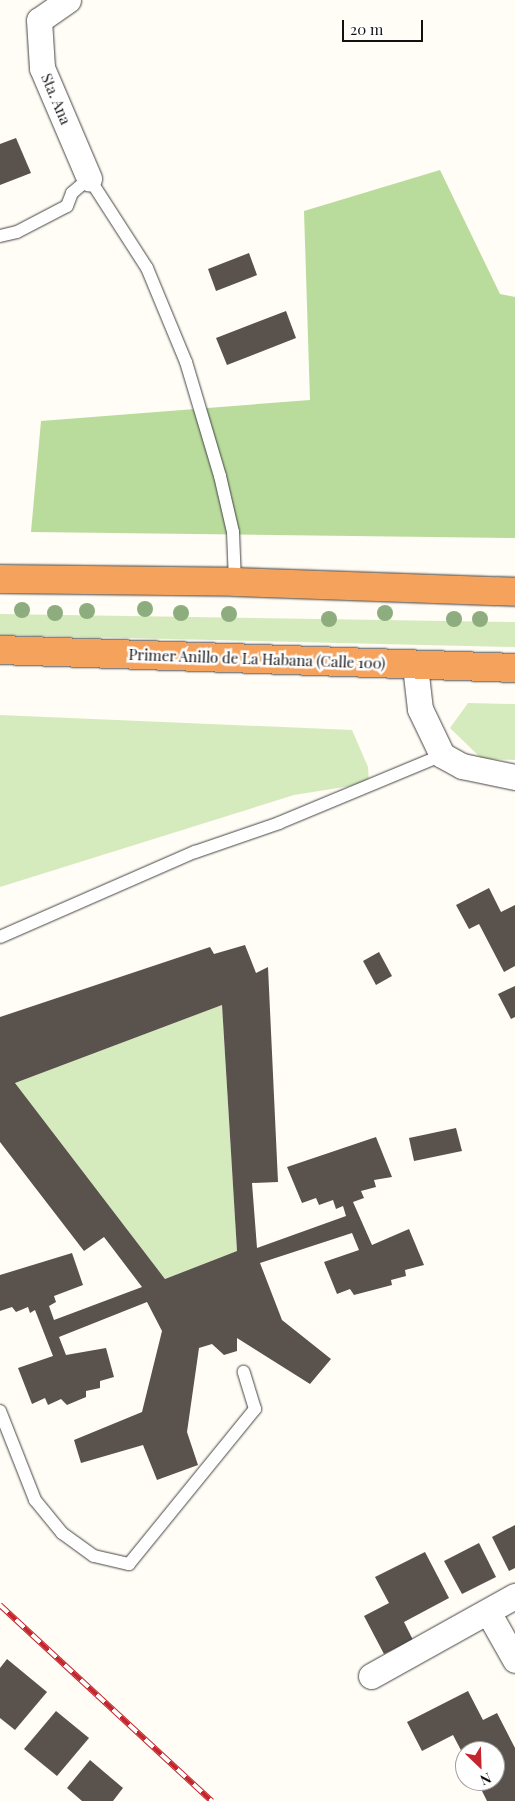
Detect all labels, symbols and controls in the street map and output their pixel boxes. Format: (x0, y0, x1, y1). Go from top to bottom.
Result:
scale bar (345, 10, 426, 42)
text: 20 m (350, 19, 383, 39)
street label: Sta. Ana (37, 71, 75, 127)
street label: Primer Anillo de La Habana (Calle 100) (128, 646, 386, 672)
north arrow (455, 1741, 505, 1791)
text: N (477, 1769, 494, 1790)

